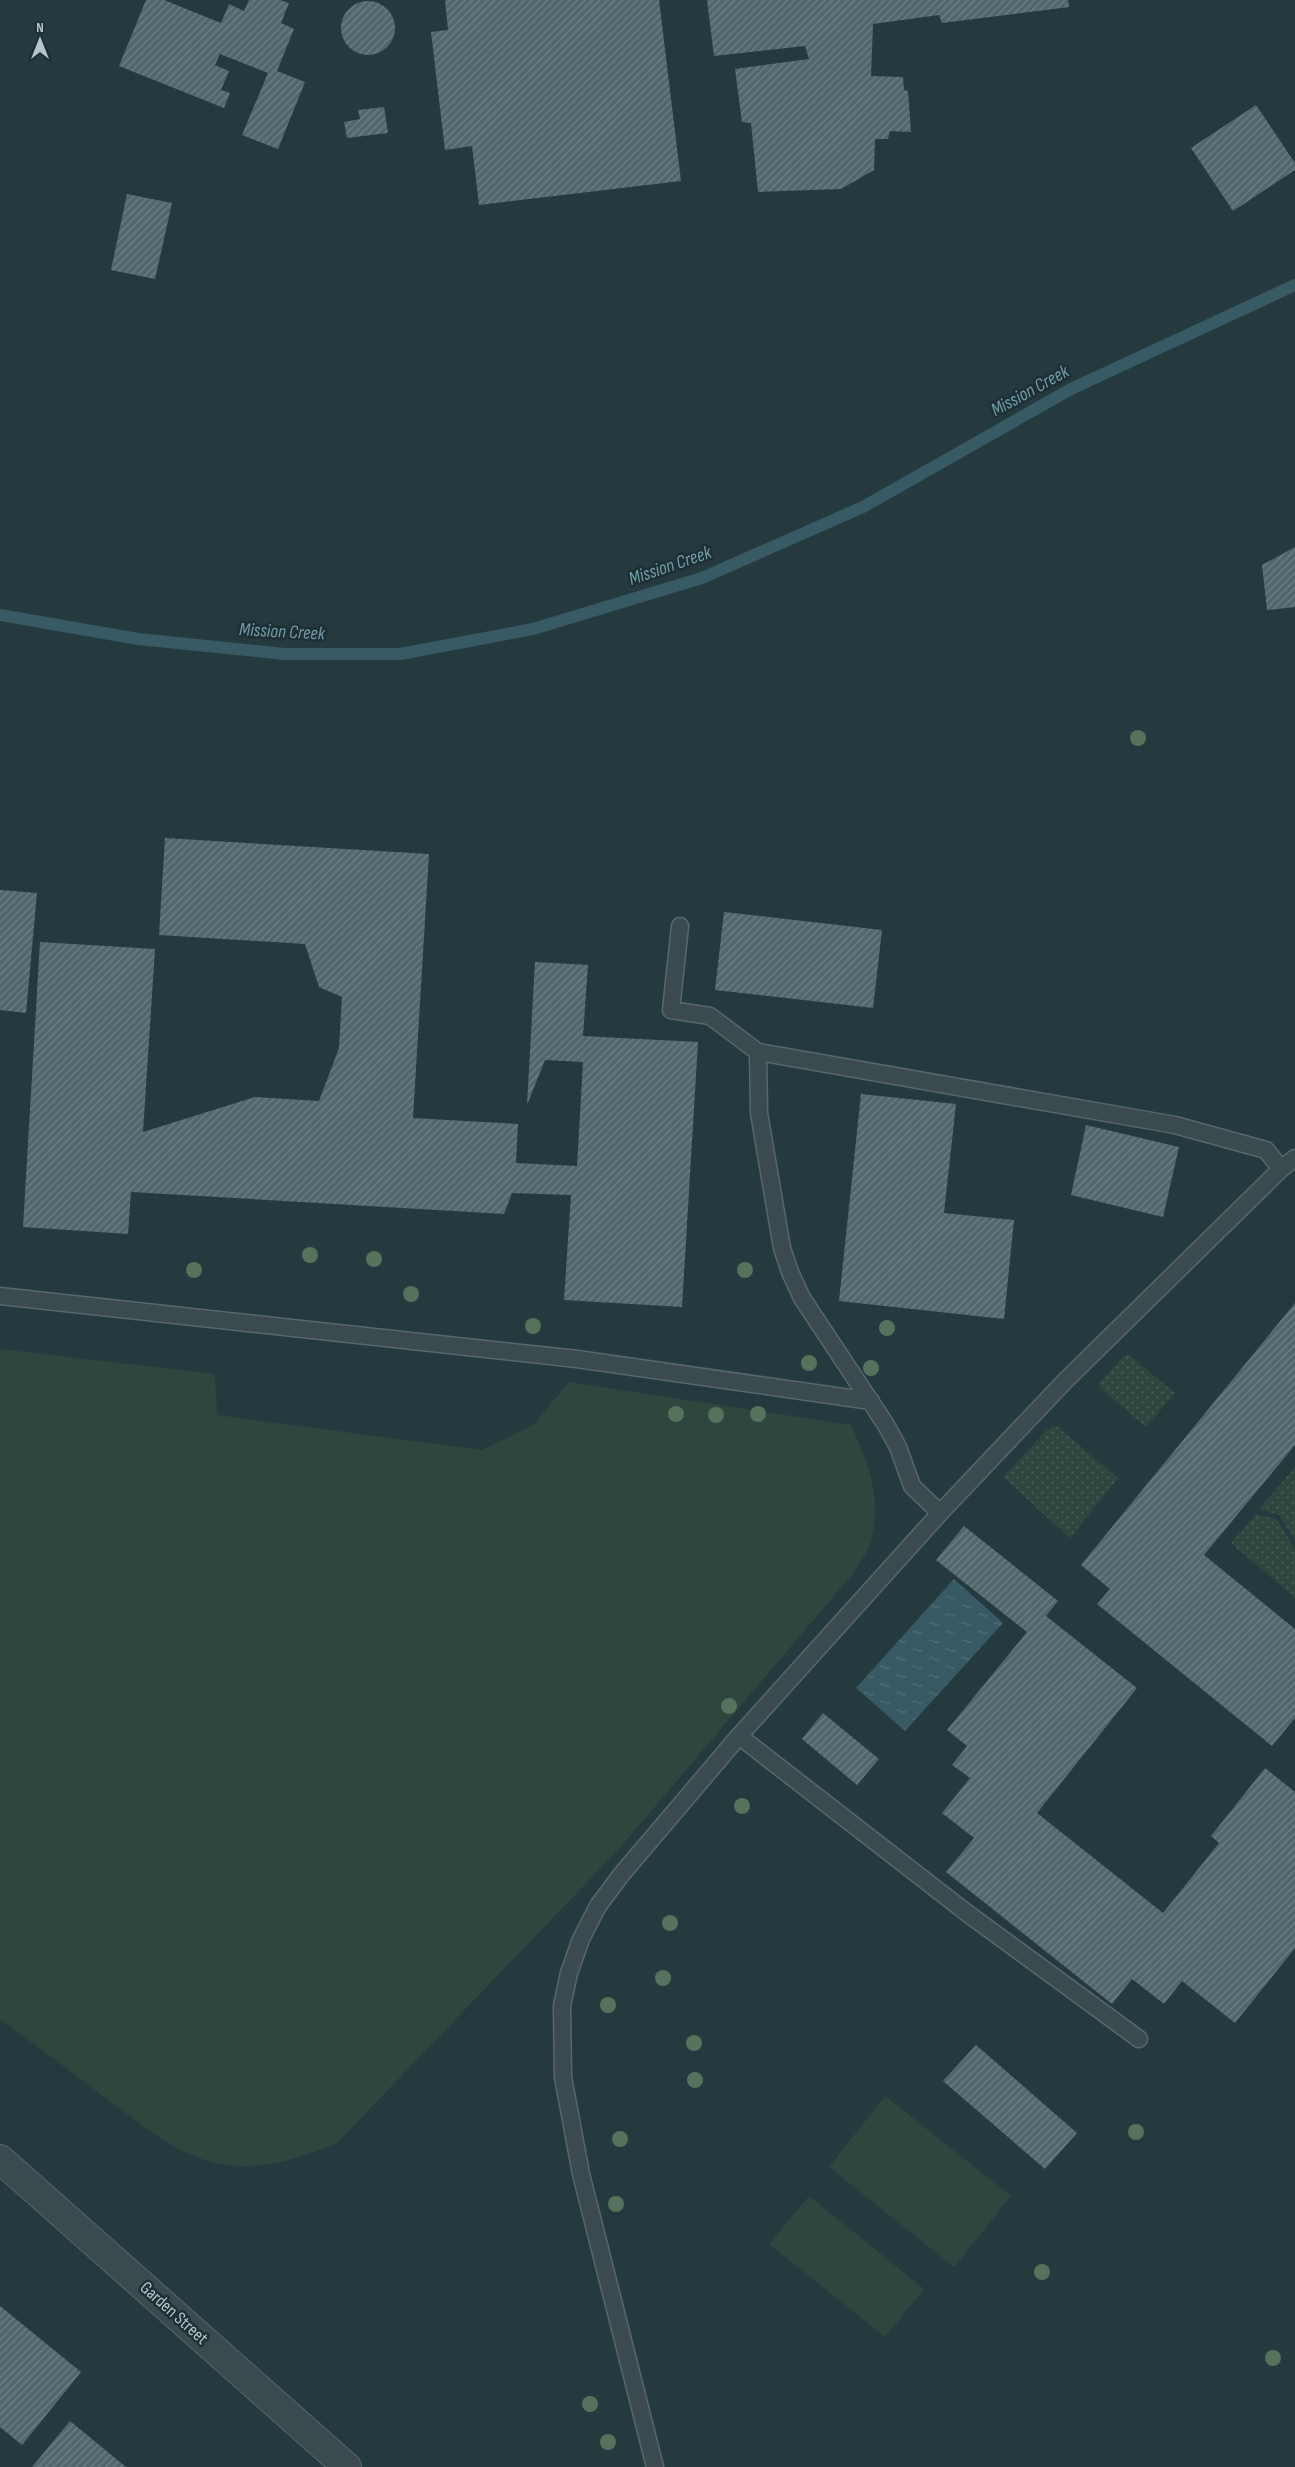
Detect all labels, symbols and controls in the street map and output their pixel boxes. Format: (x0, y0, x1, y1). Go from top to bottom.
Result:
north arrow (15, 15, 65, 65)
text: N (36, 19, 44, 36)
water label: Mission Creek (987, 360, 1074, 422)
water label: Mission Creek (626, 541, 715, 591)
water label: Mission Creek (239, 618, 326, 646)
street label: Garden Street (136, 2277, 213, 2349)

